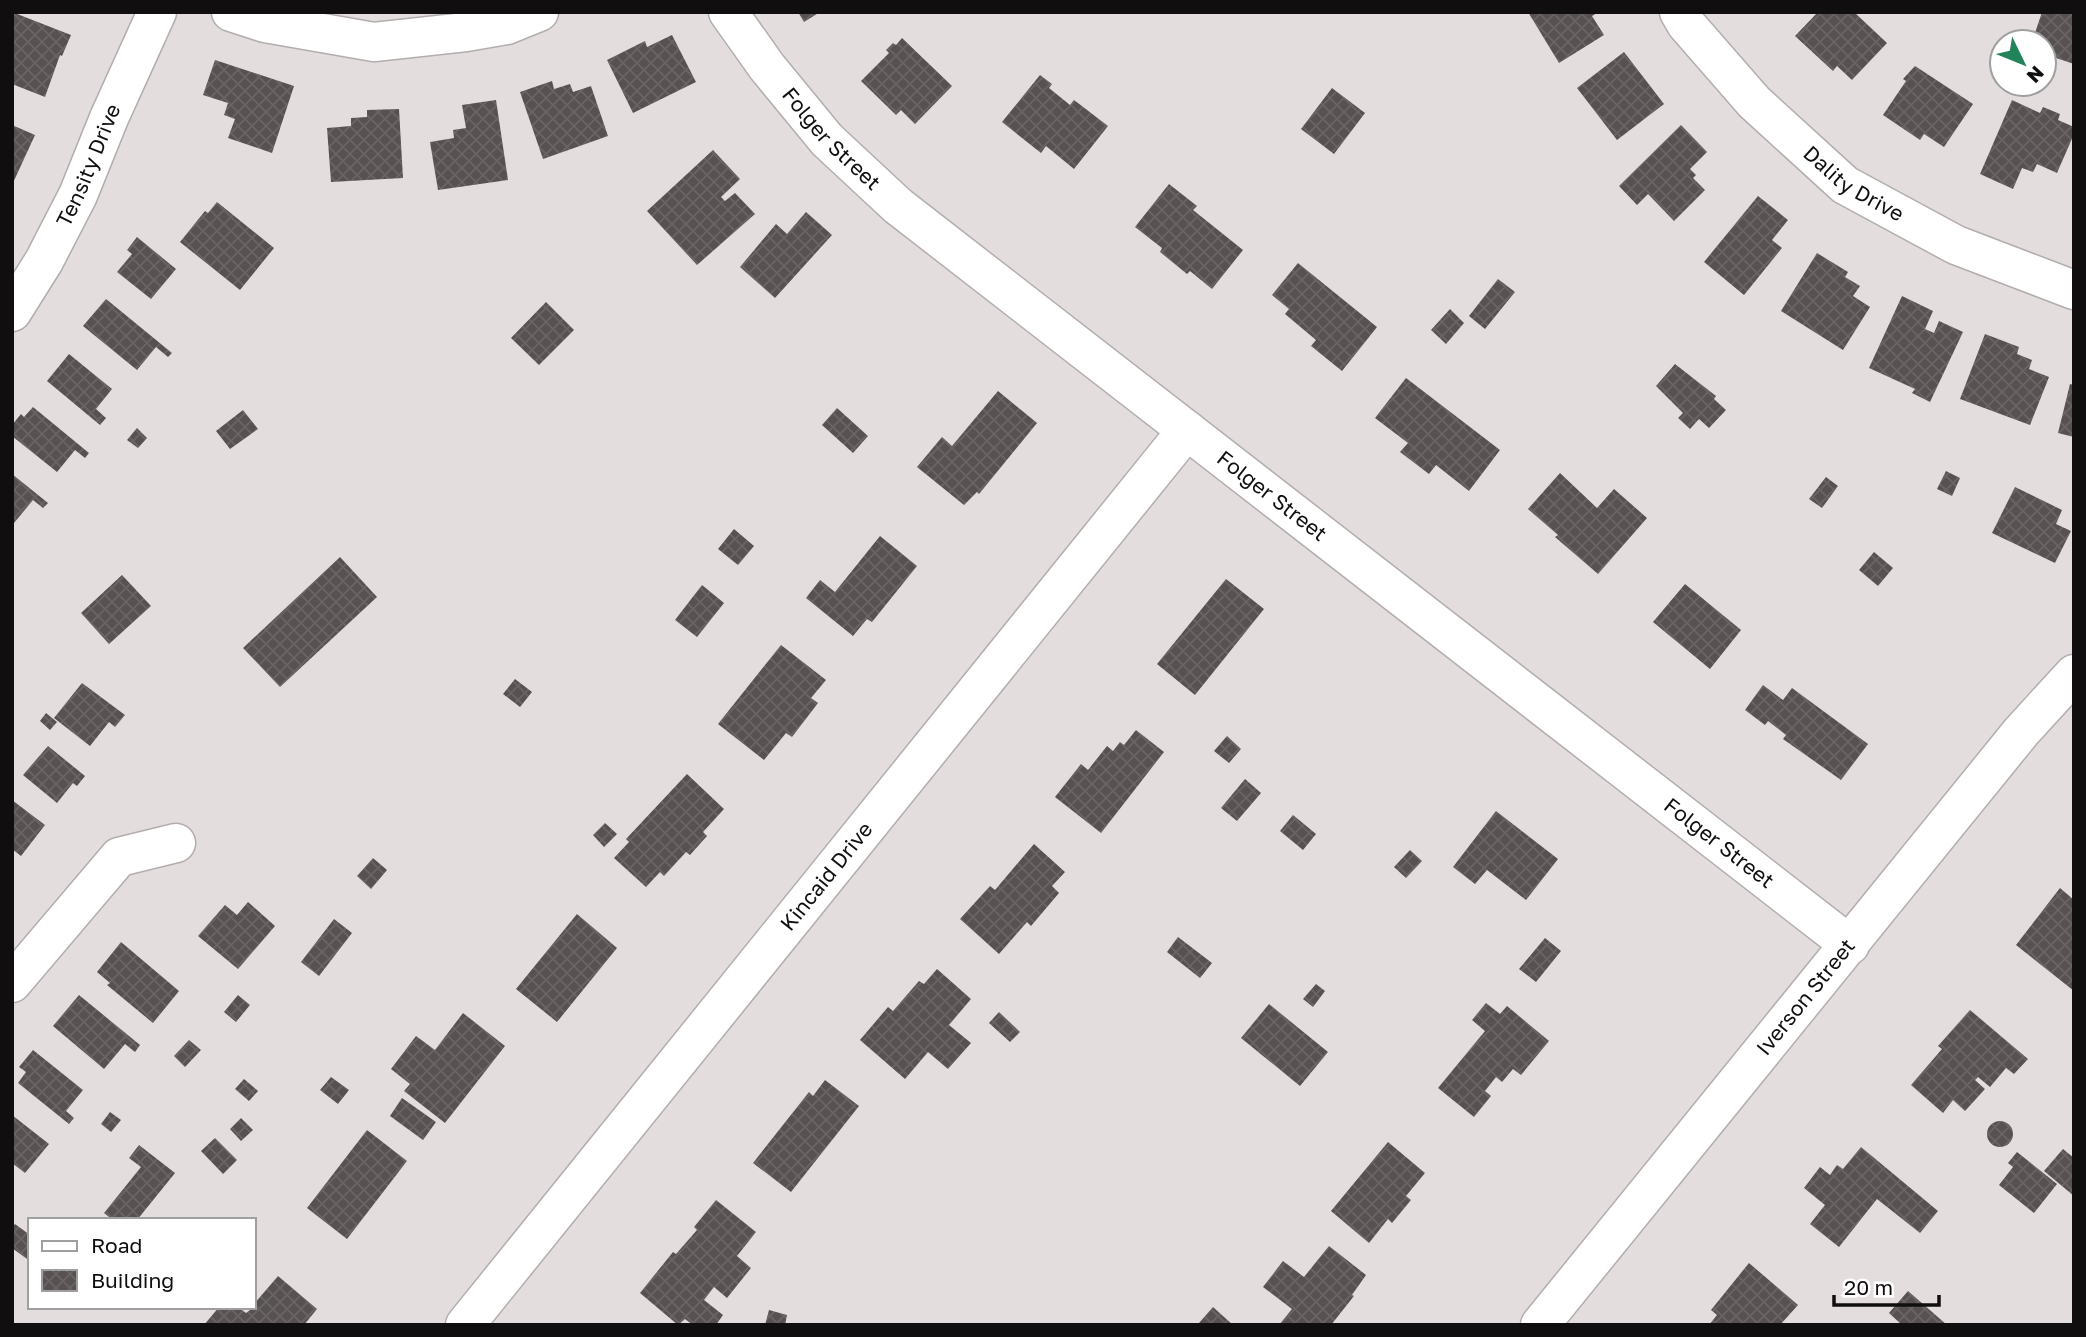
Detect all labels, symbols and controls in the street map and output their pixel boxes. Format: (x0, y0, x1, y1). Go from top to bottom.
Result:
north arrow (1988, 28, 2058, 98)
text: N (2022, 62, 2049, 88)
street label: Folger Street (777, 82, 886, 195)
street label: Tensity Drive (50, 99, 126, 231)
street label: Dality Drive (1799, 140, 1909, 226)
street label: Folger Street (1212, 445, 1333, 546)
street label: Folger Street (1659, 792, 1780, 893)
street label: Kincaid Drive (774, 816, 878, 936)
street label: Iverson Street (1750, 933, 1860, 1060)
legend (28, 1218, 256, 1309)
text: Road (91, 1232, 142, 1258)
scale bar (1834, 1264, 1939, 1308)
text: Building (91, 1267, 174, 1293)
text: 20 m (1844, 1274, 1893, 1300)

